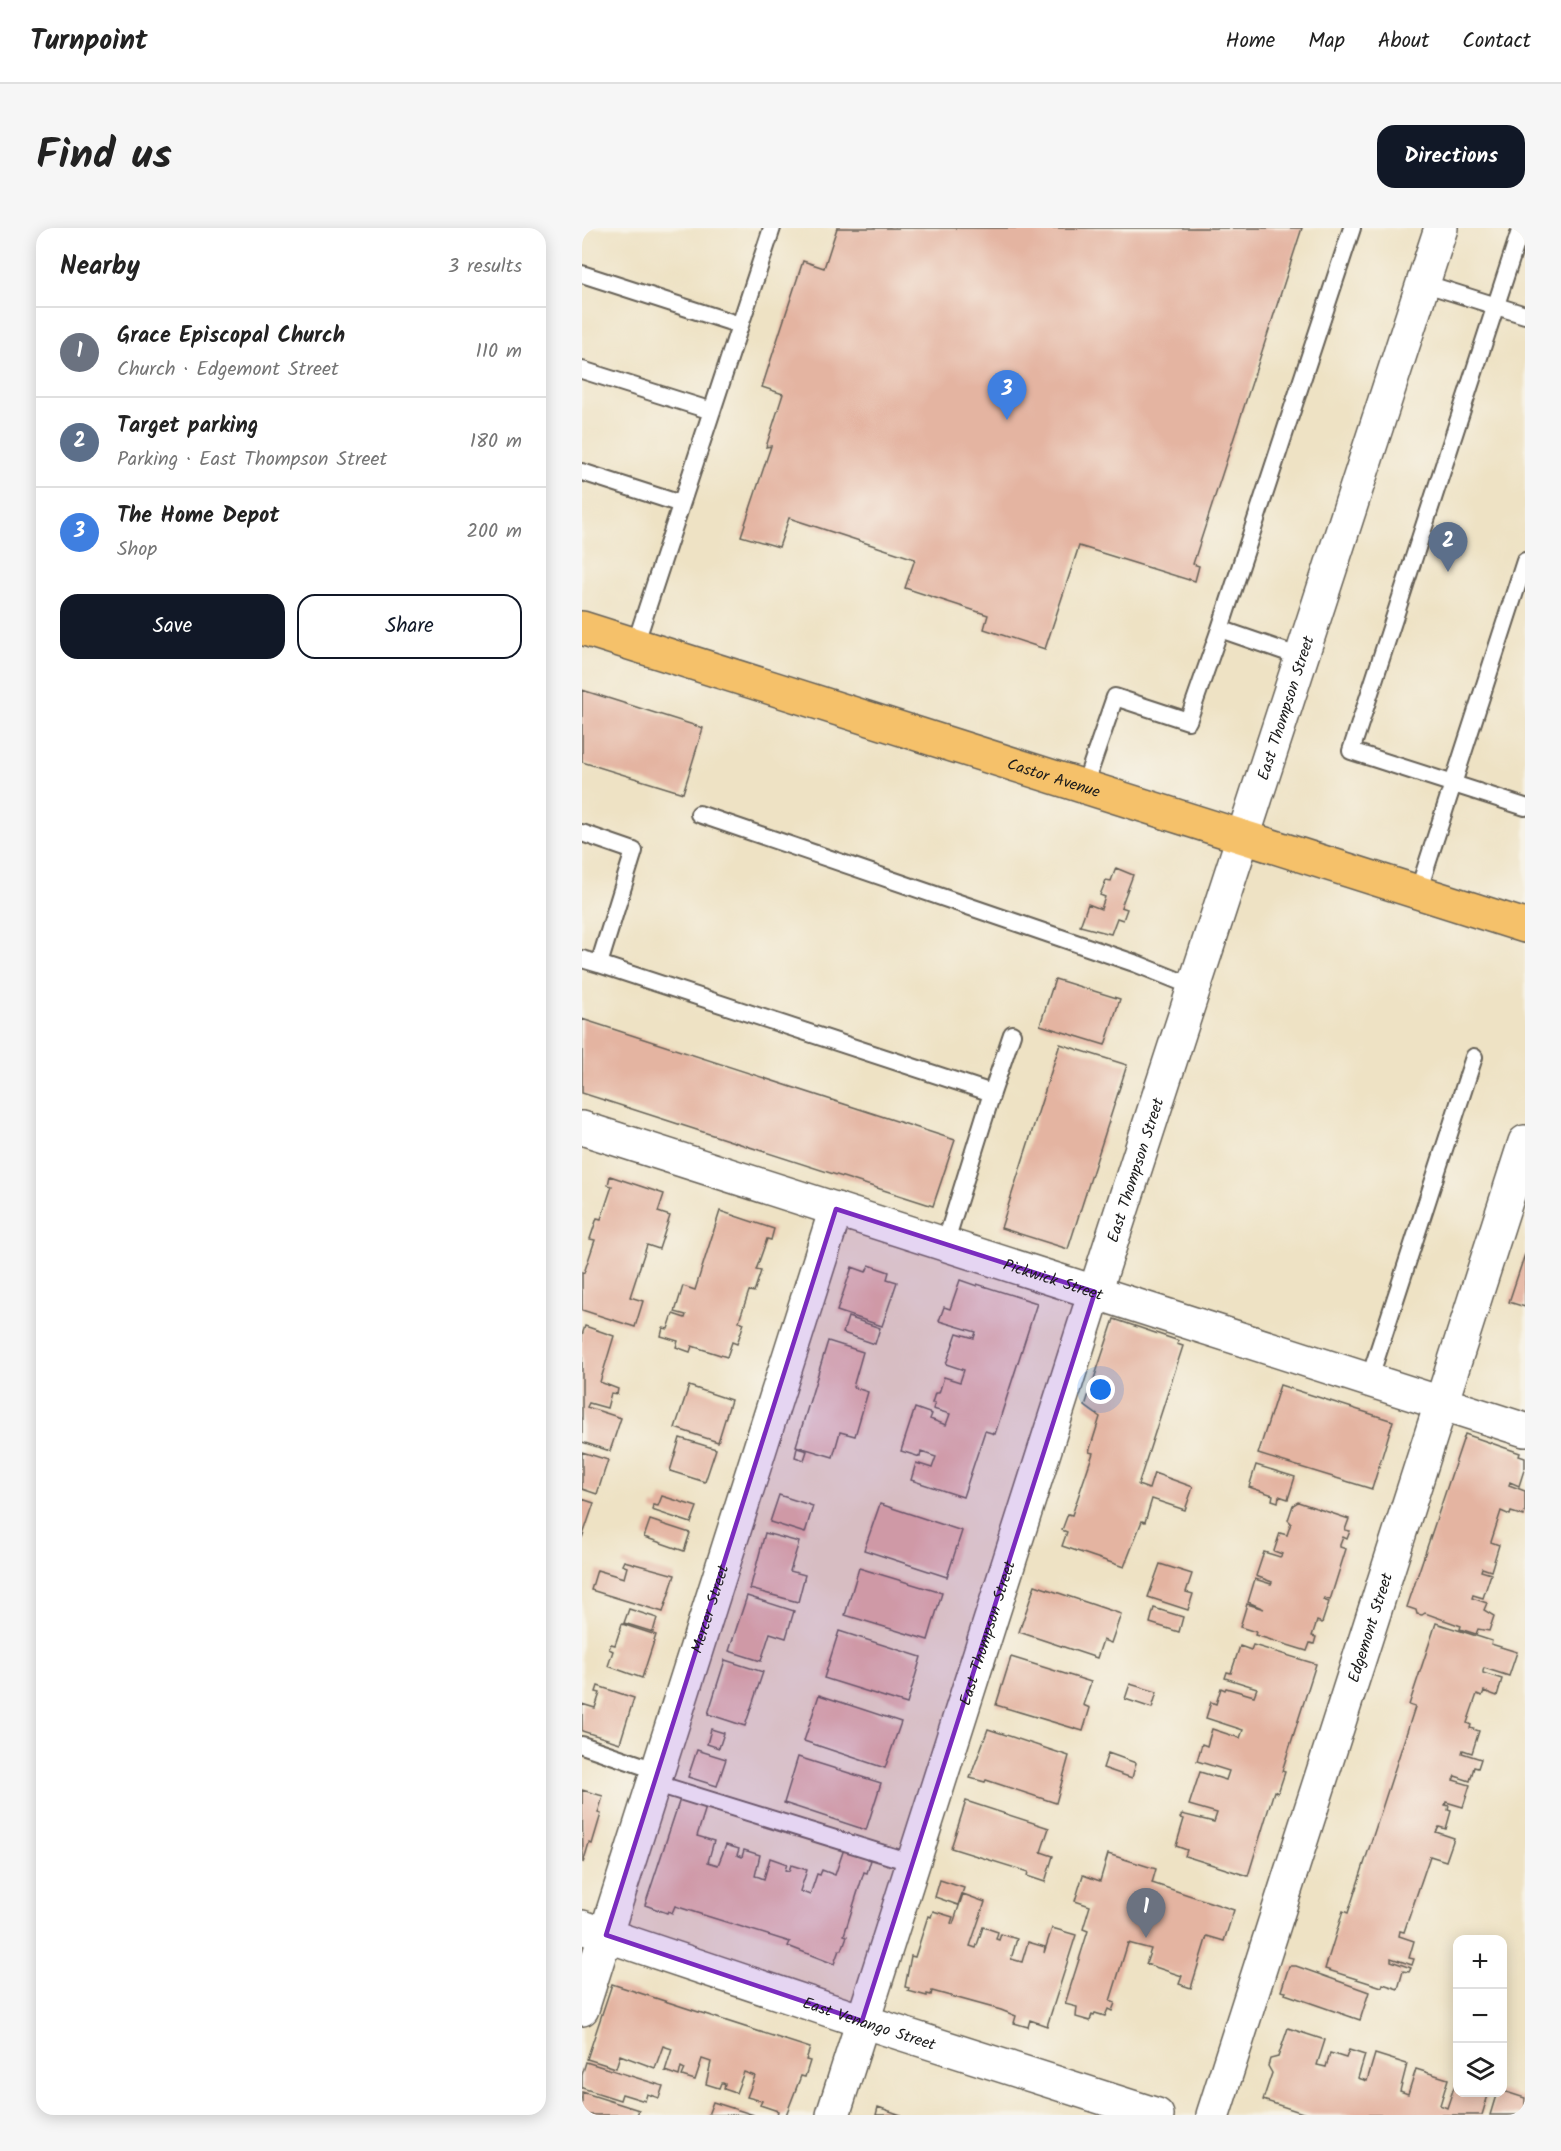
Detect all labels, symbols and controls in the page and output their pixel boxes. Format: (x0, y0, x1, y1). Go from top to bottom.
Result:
text: Turnpoint (30, 19, 148, 64)
text: Home (1226, 25, 1275, 58)
text: Map (1308, 25, 1345, 58)
text: About (1378, 25, 1429, 58)
text: Contact (1462, 25, 1531, 58)
text: Find us (36, 123, 172, 190)
button: Directions (1377, 125, 1525, 188)
text: Nearby (60, 246, 140, 288)
text: 3 results (448, 251, 522, 283)
text: Grace Episcopal Church (117, 319, 345, 354)
text: 1 (76, 336, 83, 368)
text: 110 m (476, 336, 522, 368)
text: Church · Edgemont Street (117, 354, 339, 386)
pin: 3 (988, 370, 1026, 420)
text: Target parking (117, 409, 258, 444)
text: 2 (74, 426, 85, 458)
text: 180 m (470, 426, 522, 458)
text: Parking · East Thompson Street (117, 444, 387, 476)
text: The Home Depot (117, 499, 279, 534)
text: 3 (74, 516, 85, 548)
text: 200 m (466, 516, 522, 548)
pin: 2 (1428, 522, 1468, 572)
text: Shop (117, 534, 157, 566)
button: Save (60, 594, 285, 659)
button: Share (297, 594, 522, 659)
street label: East Thompson Street (1251, 632, 1322, 784)
street label: Castor Avenue (1004, 752, 1103, 805)
street label: East Thompson Street (1101, 1094, 1172, 1246)
street label: Pickwick Street (1000, 1253, 1107, 1308)
your location (1086, 1375, 1115, 1404)
street label: East Thompson Street (953, 1557, 1023, 1709)
street label: Mercer Street (685, 1561, 737, 1657)
street label: Edgemont Street (1341, 1569, 1400, 1686)
pin: 1 (1126, 1888, 1166, 1938)
map controls (1453, 1935, 1507, 2097)
button: + (1453, 1935, 1507, 1989)
button: − (1453, 1989, 1507, 2043)
street label: East Venango Street (799, 1991, 939, 2058)
button: layers (1453, 2043, 1507, 2097)

